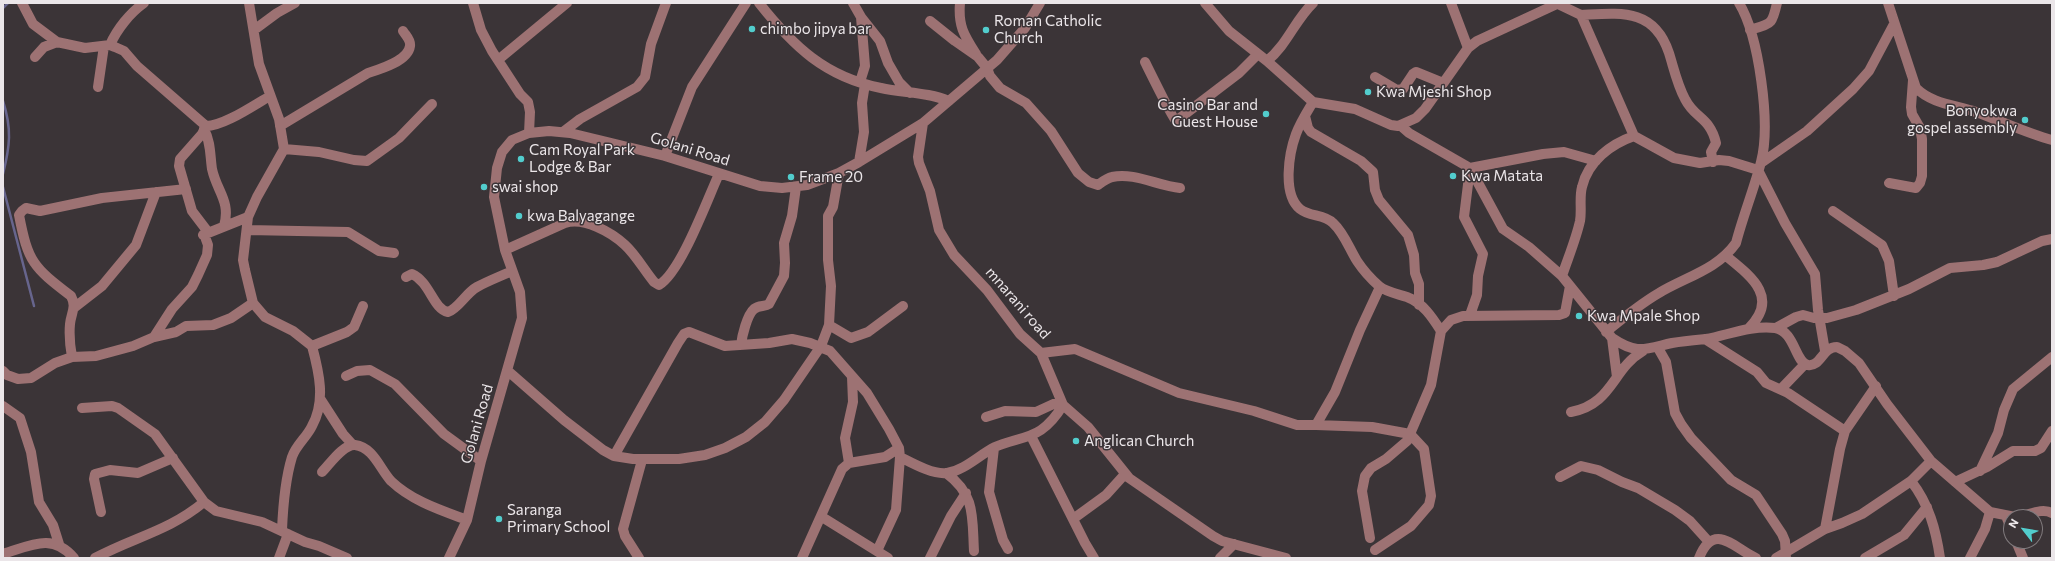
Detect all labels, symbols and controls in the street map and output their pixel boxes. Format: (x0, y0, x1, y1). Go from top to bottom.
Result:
place label: Roman Catholic Church (994, 12, 1102, 47)
place label: chimbo jipya bar (760, 20, 871, 38)
marker: chimbo jipya bar (747, 24, 757, 34)
marker: Roman Catholic Church (981, 25, 991, 35)
place label: Kwa Mjeshi Shop (1376, 83, 1492, 101)
marker: Kwa Mjeshi Shop (1363, 87, 1373, 97)
place label: Casino Bar and Guest House (1157, 96, 1258, 131)
place label: Bonyokwa gospel assembly (1907, 102, 2017, 137)
marker: Casino Bar and Guest House (1261, 109, 1271, 119)
marker: Bonyokwa gospel assembly (2020, 115, 2030, 125)
street label: Golani Road (648, 128, 732, 170)
place label: Cam Royal Park Lodge & Bar (529, 141, 635, 176)
marker: Cam Royal Park Lodge & Bar (516, 154, 526, 164)
place label: Kwa Matata (1461, 167, 1543, 185)
place label: Frame 20 (799, 168, 863, 186)
marker: Kwa Matata (1448, 171, 1458, 181)
marker: Frame 20 (786, 172, 796, 182)
place label: swai shop (492, 178, 558, 196)
marker: swai shop (479, 182, 489, 192)
place label: kwa Balyagange (527, 207, 635, 225)
marker: kwa Balyagange (514, 211, 524, 221)
street label: mnarani road (982, 263, 1054, 343)
place label: Kwa Mpale Shop (1587, 307, 1700, 325)
marker: Kwa Mpale Shop (1574, 311, 1584, 321)
street label: Golani Road (457, 382, 497, 466)
place label: Anglican Church (1084, 432, 1194, 450)
marker: Anglican Church (1071, 436, 1081, 446)
place label: Saranga Primary School (507, 501, 610, 536)
north arrow (2003, 509, 2043, 549)
marker: Saranga Primary School (494, 514, 504, 524)
text: N (2005, 516, 2021, 530)

